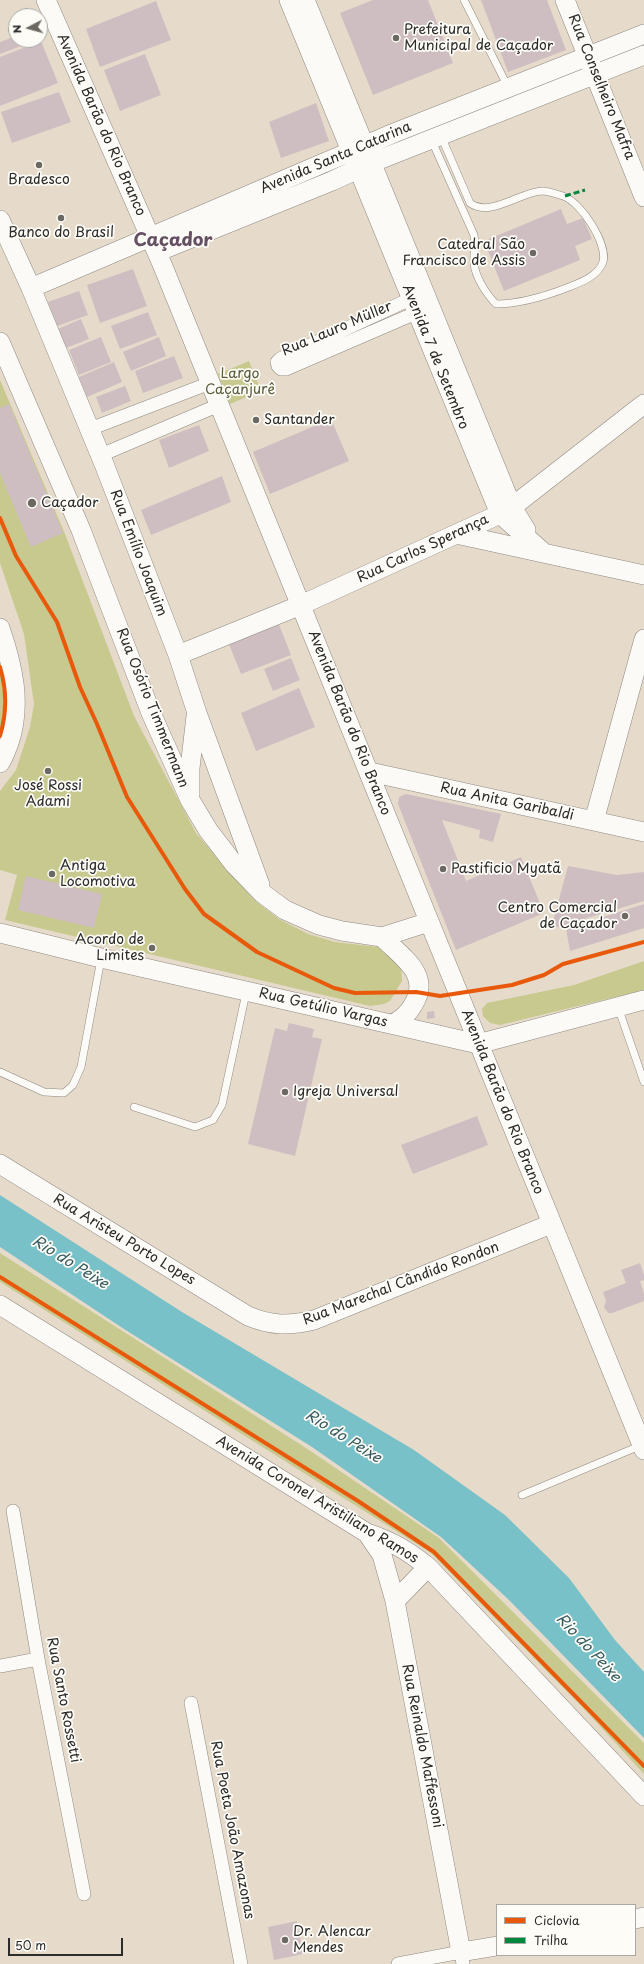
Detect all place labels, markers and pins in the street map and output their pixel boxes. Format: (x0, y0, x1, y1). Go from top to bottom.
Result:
place label: Prefeitura Municipal de Caçador (404, 22, 553, 54)
marker: Prefeitura Municipal de Caçador (391, 33, 401, 43)
marker: Bradesco (34, 160, 44, 170)
place label: Bradesco (8, 172, 70, 188)
marker: Banco do Brasil (56, 213, 66, 223)
place label: Banco do Brasil (8, 225, 114, 241)
place label: Catedral São Francisco de Assis (402, 237, 525, 270)
marker: Catedral São Francisco de Assis (528, 248, 538, 258)
place label: Santander (264, 412, 335, 428)
marker: Santander (251, 415, 261, 425)
place label: Caçador (41, 495, 98, 511)
marker: Caçador (26, 497, 38, 509)
marker: José Rossi Adami (43, 766, 53, 776)
place label: José Rossi Adami (14, 778, 82, 810)
place label: Antiga Locomotiva (60, 858, 136, 890)
place label: Pastificio Myatã (451, 861, 561, 877)
marker: Pastificio Myatã (438, 864, 448, 874)
marker: Antiga Locomotiva (47, 869, 57, 879)
place label: Centro Comercial de Caçador (498, 900, 617, 932)
marker: Centro Comercial de Caçador (620, 911, 630, 921)
place label: Acordo de Limites (75, 932, 144, 964)
marker: Acordo de Limites (147, 943, 157, 953)
place label: Igreja Universal (293, 1084, 399, 1100)
marker: Igreja Universal (280, 1087, 290, 1097)
place label: Dr. Alencar Mendes (293, 1924, 371, 1956)
marker: Dr. Alencar Mendes (280, 1935, 290, 1945)

